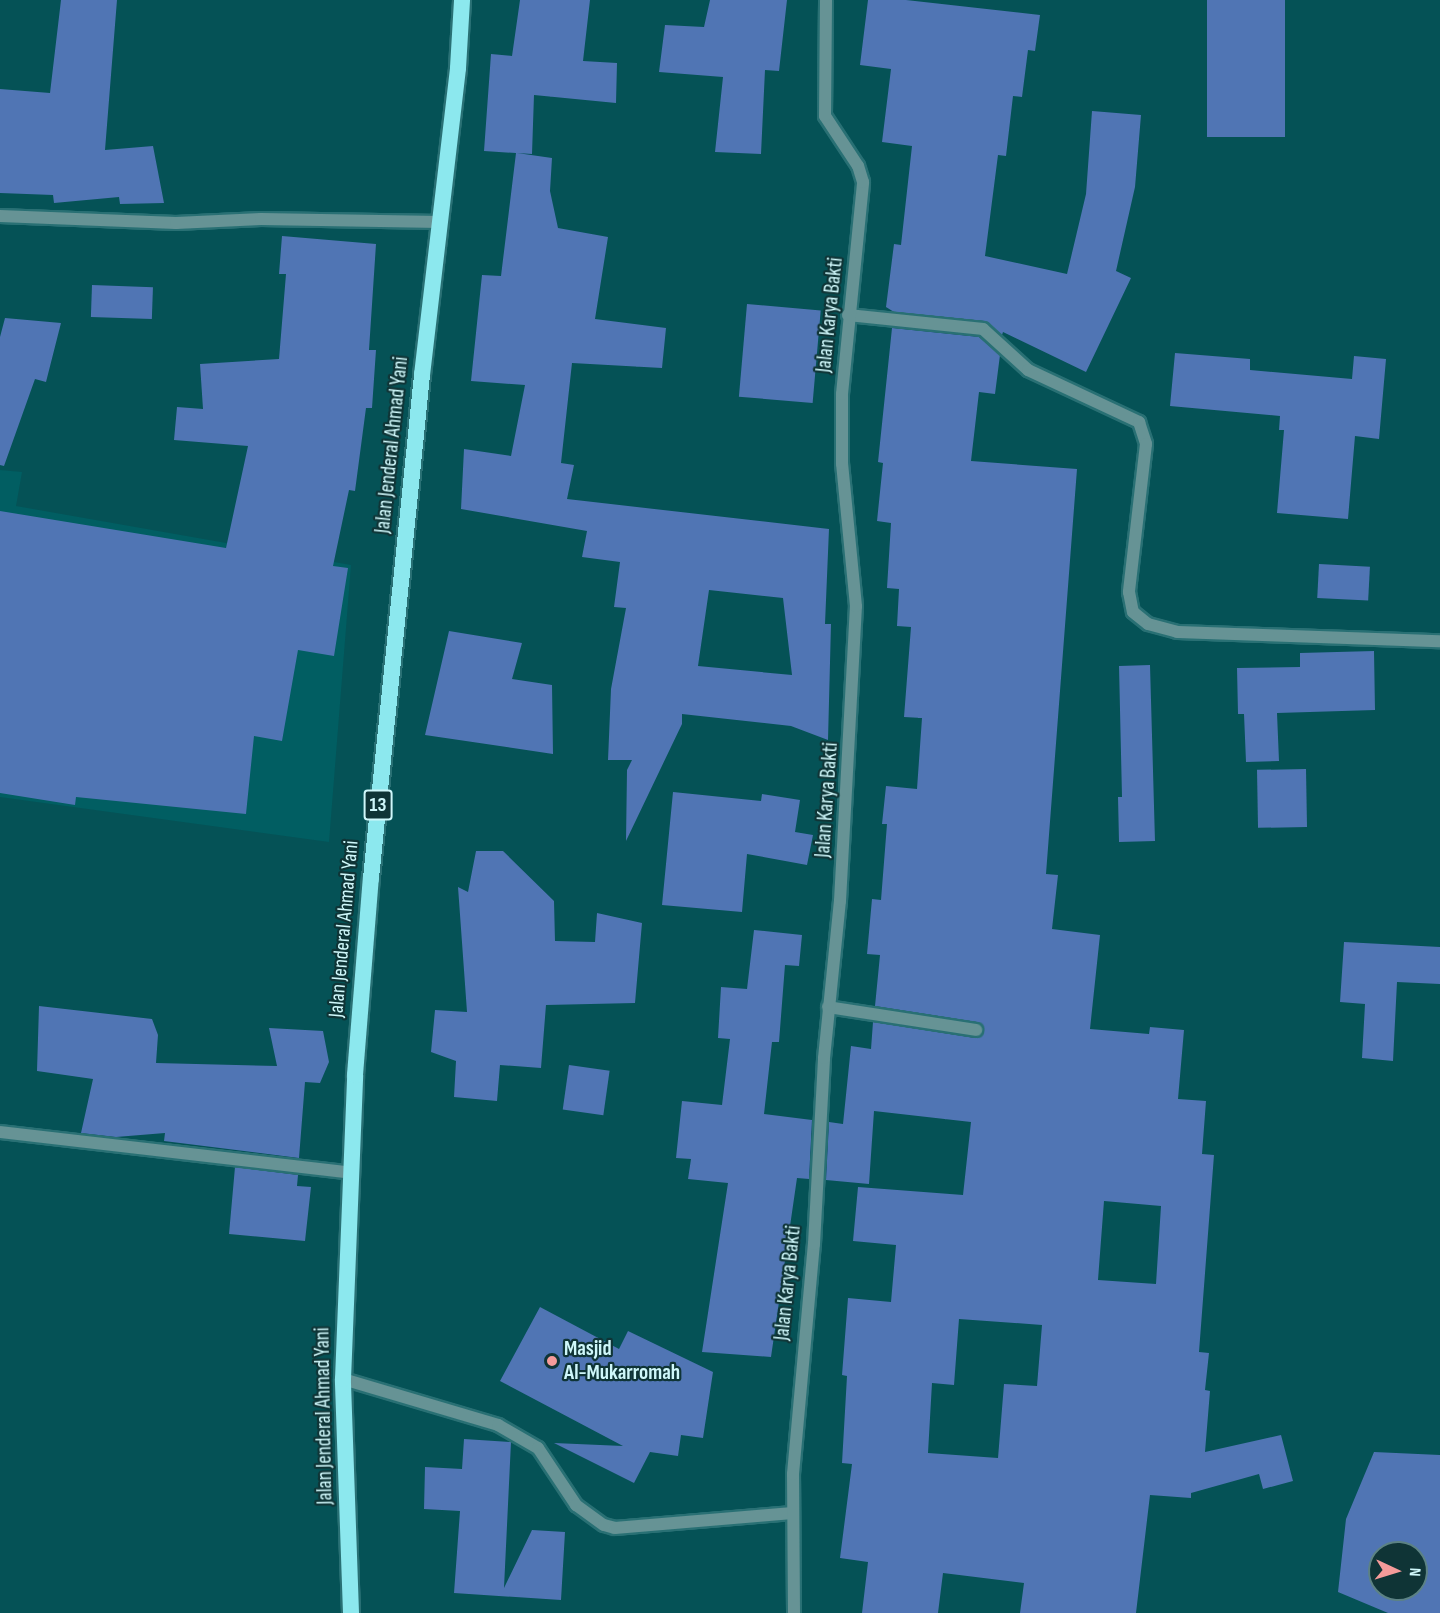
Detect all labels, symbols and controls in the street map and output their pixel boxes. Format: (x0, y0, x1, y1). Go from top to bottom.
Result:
street label: Jalan Karya Bakti (811, 256, 849, 374)
street label: Jalan Jenderal Ahmad Yani (370, 355, 414, 535)
street label: Jalan Karya Bakti (810, 742, 844, 858)
road number: 13 (363, 788, 393, 822)
street label: Jalan Jenderal Ahmad Yani (324, 840, 364, 1018)
street label: Jalan Karya Bakti (769, 1224, 807, 1342)
street label: Jalan Jenderal Ahmad Yani (310, 1327, 338, 1505)
place label: Masjid Al-Mukarromah (564, 1336, 680, 1386)
marker: Masjid Al-Mukarromah (545, 1354, 559, 1368)
north arrow (1368, 1541, 1428, 1601)
text: N (1405, 1567, 1424, 1577)

